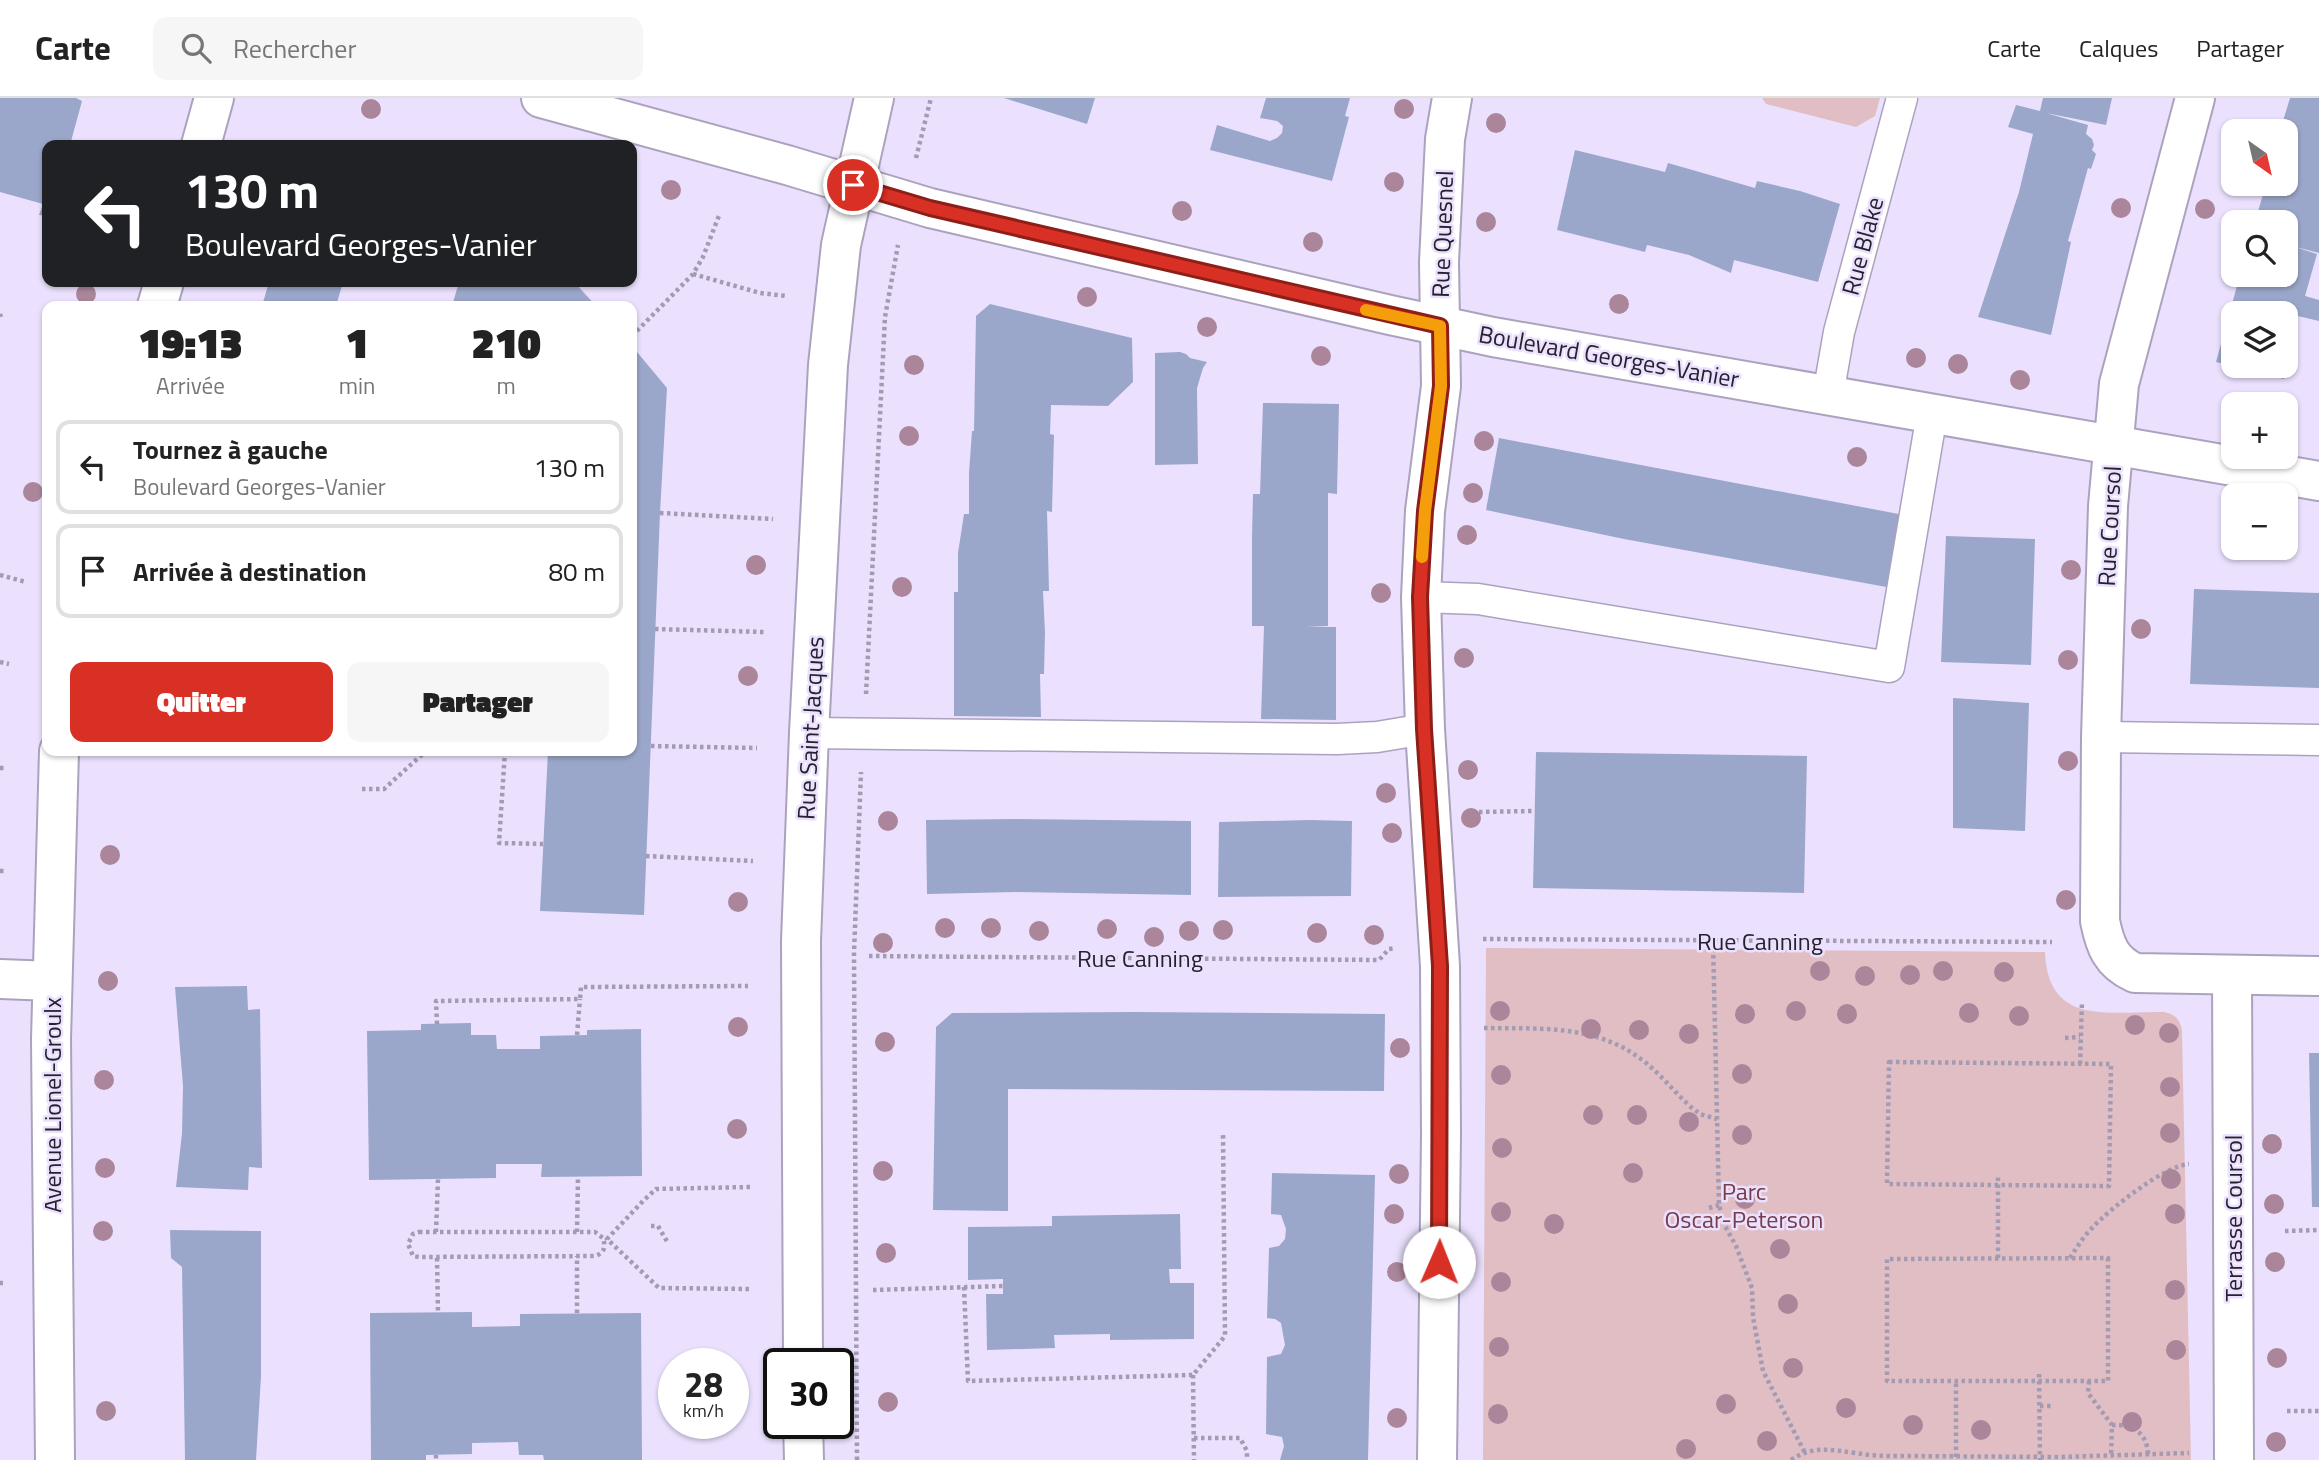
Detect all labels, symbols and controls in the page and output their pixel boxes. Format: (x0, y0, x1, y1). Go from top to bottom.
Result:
search box (153, 17, 643, 80)
text: Carte (35, 23, 111, 73)
icon: search (177, 29, 215, 67)
text: Rechercher (233, 29, 356, 68)
text: Carte (1987, 30, 2041, 66)
text: Calques (2079, 30, 2158, 66)
text: Partager (2196, 30, 2284, 66)
north arrow (2221, 119, 2298, 196)
map controls (2221, 119, 2298, 560)
text: 130 m (185, 152, 319, 227)
pin (823, 155, 883, 215)
icon: arrive (834, 166, 872, 204)
icon: left (70, 168, 161, 259)
street label: Rue Quesnel (1422, 170, 1462, 298)
street label: Rue Blake (1832, 193, 1892, 299)
button: search (2221, 210, 2298, 287)
text: Boulevard Georges-Vanier (185, 220, 537, 268)
button: layers (2221, 301, 2298, 378)
text: 19:13 (138, 310, 243, 374)
text: 1 (346, 310, 369, 374)
text: 210 (472, 310, 541, 374)
street label: Boulevard Georges-Vanier (1476, 315, 1742, 397)
text: Arrivée (156, 368, 225, 403)
text: min (339, 368, 375, 403)
text: m (497, 368, 516, 403)
button: + (2221, 392, 2298, 469)
text: Tournez à gauche (133, 430, 328, 469)
icon: left (74, 448, 112, 486)
text: 130 m (534, 448, 605, 487)
street label: Rue Coursol (2088, 465, 2130, 587)
text: Boulevard Georges-Vanier (133, 469, 386, 504)
button: − (2221, 483, 2298, 560)
icon: arrive (74, 552, 112, 590)
text: Arrivée à destination (133, 552, 367, 591)
text: 80 m (548, 552, 605, 591)
street label: Rue Saint-Jacques (787, 635, 833, 821)
button: Quitter (70, 662, 333, 742)
button: Partager (347, 662, 609, 742)
street label: Rue Canning (1697, 923, 1823, 959)
street label: Rue Canning (1077, 940, 1203, 976)
street label: Avenue Lionel-Groulx (34, 997, 70, 1213)
street label: Terrasse Coursol (2215, 1135, 2251, 1301)
park label: Parc Oscar-Peterson (1665, 1173, 1823, 1237)
position arrow (1402, 1225, 1476, 1299)
speed limit sign: 30 (763, 1348, 854, 1439)
text: 28 (684, 1357, 723, 1411)
text: km/h (683, 1397, 724, 1424)

